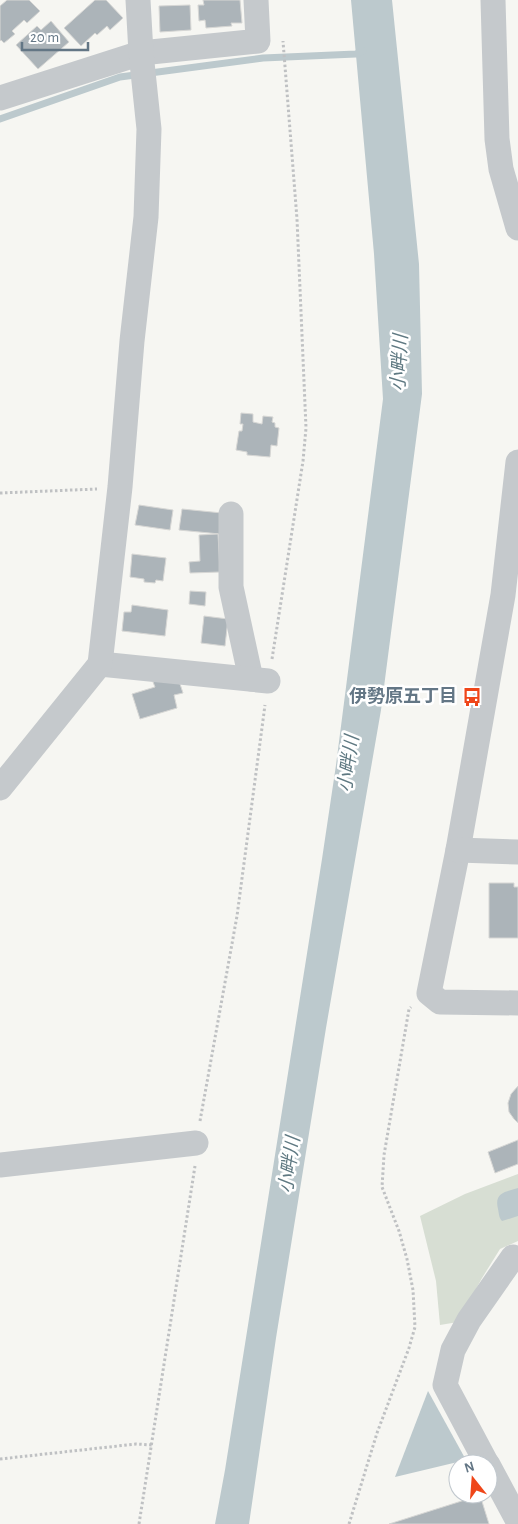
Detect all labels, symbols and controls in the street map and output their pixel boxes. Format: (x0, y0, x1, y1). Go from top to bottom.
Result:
scale bar (22, 20, 89, 52)
text: 20 m (30, 30, 59, 45)
water label: 小畔川 (388, 332, 411, 392)
place label: 伊勢原五丁目 (349, 686, 457, 706)
bus stop icon: 伊勢原五丁目 (461, 686, 483, 708)
water label: 小畔川 (335, 732, 363, 794)
water label: 小畔川 (276, 1133, 304, 1195)
north arrow (448, 1454, 498, 1504)
text: N (463, 1459, 476, 1476)

